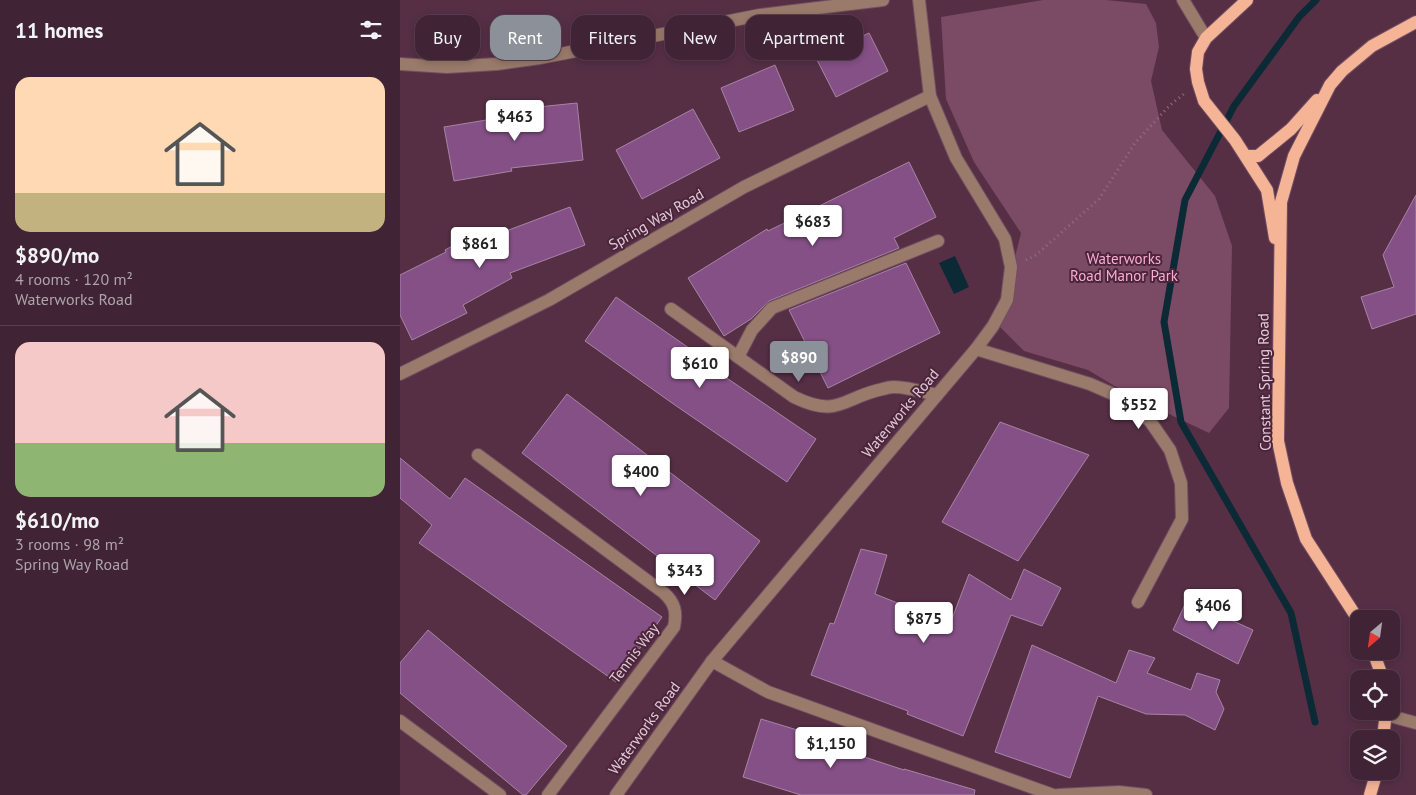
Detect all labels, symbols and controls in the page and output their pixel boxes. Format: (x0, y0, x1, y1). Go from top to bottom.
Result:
chip: Buy (415, 15, 480, 60)
chip: Rent (490, 15, 561, 60)
chip: Filters (571, 15, 655, 60)
chip: New (665, 15, 735, 60)
chip: Apartment (745, 15, 863, 60)
icon: filters (357, 16, 385, 44)
text: 11 homes (15, 17, 103, 44)
pin: $463 (485, 100, 545, 142)
text: $463 (497, 106, 533, 126)
icon: home (155, 109, 245, 199)
street label: Spring Way Road (605, 184, 707, 254)
pin: $683 (783, 204, 843, 247)
text: $683 (795, 211, 831, 231)
pin: $861 (450, 226, 510, 269)
text: $861 (462, 233, 498, 253)
text: $890/mo (15, 242, 99, 269)
park label: Waterworks Road Manor Park (1070, 249, 1179, 285)
text: 4 rooms · 120 m² (15, 269, 133, 289)
text: Waterworks Road (15, 289, 133, 309)
street label: Constant Spring Road (1253, 313, 1275, 451)
pin: $890 (769, 340, 829, 383)
pin: $610 (670, 346, 730, 389)
text: $890 (781, 347, 817, 367)
text: $610 (682, 353, 718, 373)
street label: Waterworks Road (857, 365, 943, 461)
icon: home (155, 375, 245, 465)
pin: $552 (1109, 388, 1169, 430)
text: $552 (1121, 394, 1157, 414)
pin: $400 (611, 454, 671, 497)
text: $400 (623, 461, 659, 481)
text: $610/mo (15, 507, 99, 534)
text: 3 rooms · 98 m² (15, 534, 124, 554)
text: Spring Way Road (15, 554, 129, 574)
pin: $343 (655, 554, 715, 596)
text: $343 (667, 560, 703, 580)
pin: $406 (1183, 588, 1243, 631)
text: $406 (1195, 595, 1231, 615)
pin: $875 (894, 602, 954, 644)
text: $875 (906, 608, 942, 628)
north arrow (1350, 610, 1400, 660)
map controls (1350, 610, 1400, 780)
street label: Tennis Way (605, 619, 663, 687)
button: locate (1350, 670, 1400, 720)
street label: Waterworks Road (604, 678, 684, 778)
pin: $1,150 (790, 726, 872, 769)
button: layers (1350, 730, 1400, 780)
text: $1,150 (806, 733, 856, 753)

